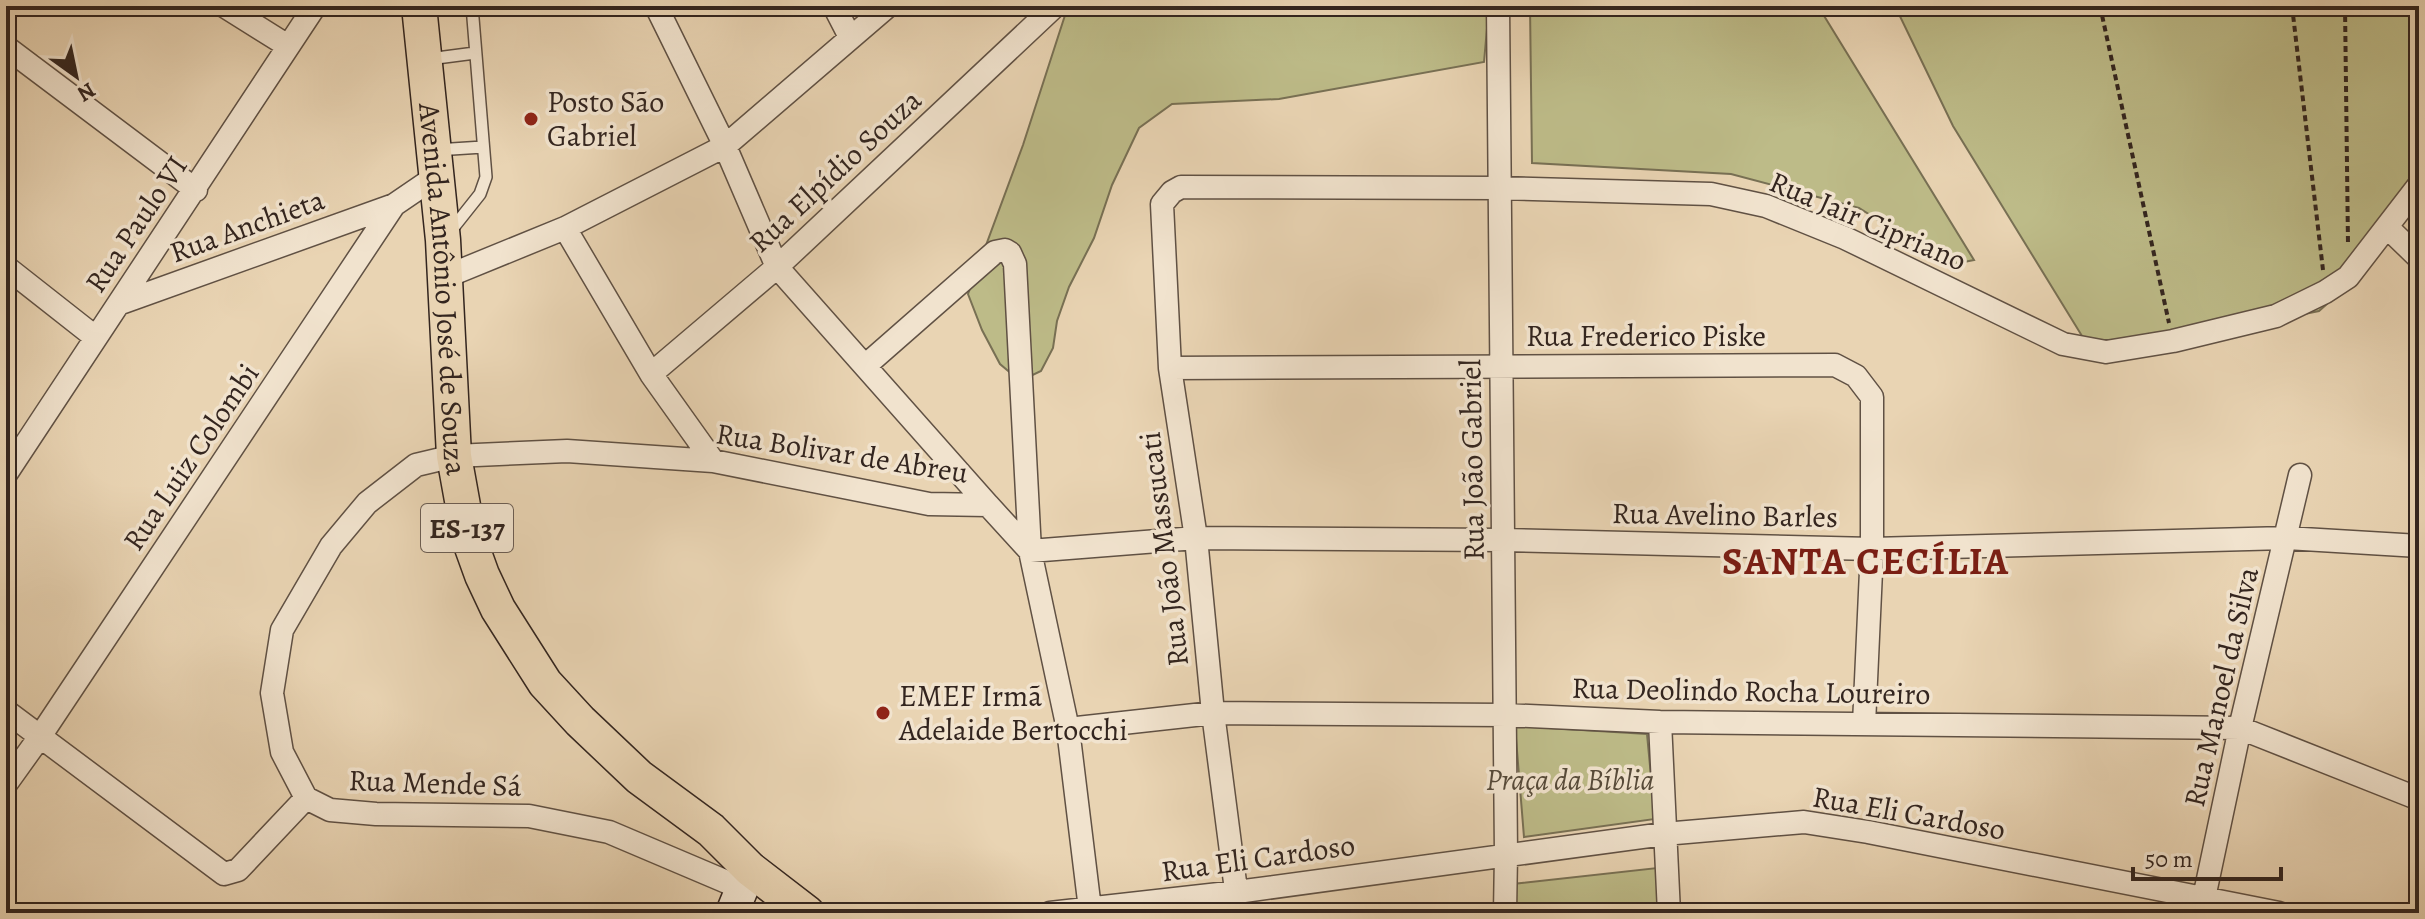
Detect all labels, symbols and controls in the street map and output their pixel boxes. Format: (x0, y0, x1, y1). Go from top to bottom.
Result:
north arrow (36, 36, 116, 116)
text: N (71, 75, 101, 109)
street label: Rua Elpídio Souza (740, 80, 930, 262)
place label: Posto São Gabriel (547, 82, 664, 156)
street label: Avenida Antônio José de Souza (409, 100, 477, 478)
marker: Posto São Gabriel (522, 110, 540, 128)
street label: Rua Paulo VI (76, 148, 196, 300)
street label: Rua Jair Cipriano (1763, 162, 1973, 280)
street label: Rua Anchieta (164, 180, 330, 272)
street label: Rua Frederico Piske (1526, 316, 1766, 356)
street label: Rua Luiz Colombi (114, 356, 268, 558)
street label: Rua João Gabriel (1450, 359, 1494, 561)
street label: Rua Bolivar de Abreu (713, 413, 972, 493)
street label: Rua João Massucati (1130, 429, 1198, 669)
street label: Rua Avelino Barles (1612, 493, 1838, 537)
road number: ES-137 (421, 504, 513, 552)
district label: SANTA CECÍLIA (1722, 535, 2010, 587)
street label: Rua Manoel da Silva (2174, 563, 2268, 811)
street label: Rua Deolindo Rocha Loureiro (1571, 668, 1931, 714)
place label: EMEF Irmã Adelaide Bertocchi (898, 676, 1128, 750)
marker: EMEF Irmã Adelaide Bertocchi (874, 704, 892, 722)
street label: Rua Mende Sá (348, 760, 522, 806)
park label: Praça da Bíblia (1486, 760, 1654, 800)
street label: Rua Eli Cardoso (1809, 776, 2009, 850)
street label: Rua Eli Cardoso (1159, 825, 1357, 891)
scale bar (2133, 831, 2281, 881)
text: 50 m (2145, 843, 2193, 875)

